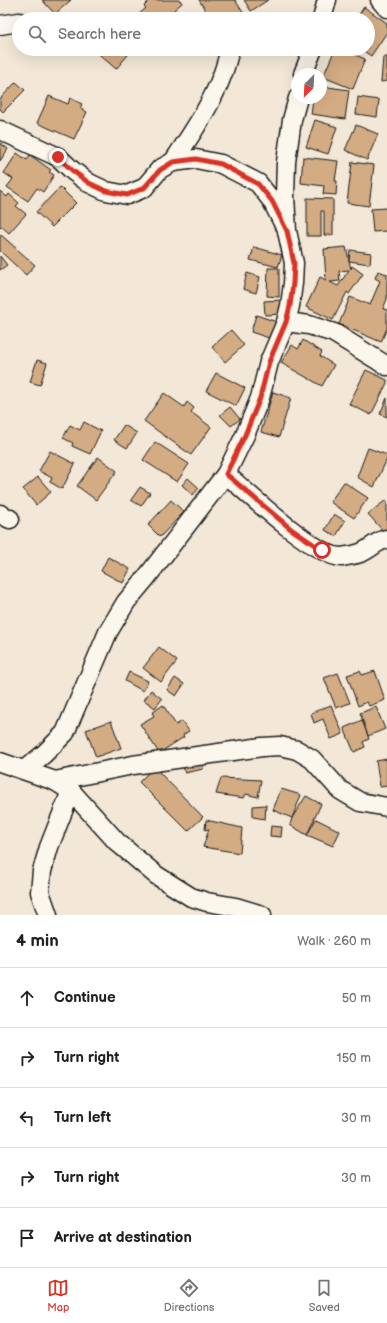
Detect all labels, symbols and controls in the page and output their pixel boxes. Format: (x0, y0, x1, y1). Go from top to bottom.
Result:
search box (12, 12, 375, 56)
icon: search (26, 23, 48, 45)
text: Search here (58, 25, 141, 44)
north arrow (291, 68, 327, 104)
route end (49, 148, 67, 166)
route start (313, 541, 331, 559)
text: 4 min (16, 931, 59, 951)
text: Walk · 260 m (297, 933, 371, 949)
icon: ahead (16, 987, 38, 1009)
text: Continue (54, 988, 116, 1007)
text: 50 m (342, 990, 371, 1006)
icon: right (16, 1047, 38, 1069)
text: Turn right (54, 1048, 119, 1067)
text: 150 m (337, 1050, 371, 1066)
icon: left (16, 1107, 38, 1129)
text: Turn left (54, 1108, 111, 1127)
text: 30 m (341, 1110, 371, 1126)
icon: right (16, 1167, 38, 1189)
text: Turn right (54, 1168, 119, 1187)
text: 30 m (341, 1170, 371, 1186)
icon: arrive (16, 1227, 38, 1249)
text: Arrive at destination (54, 1228, 192, 1247)
tab: Map (47, 1277, 69, 1314)
tab: Directions (164, 1277, 214, 1314)
tab: Saved (309, 1277, 340, 1314)

